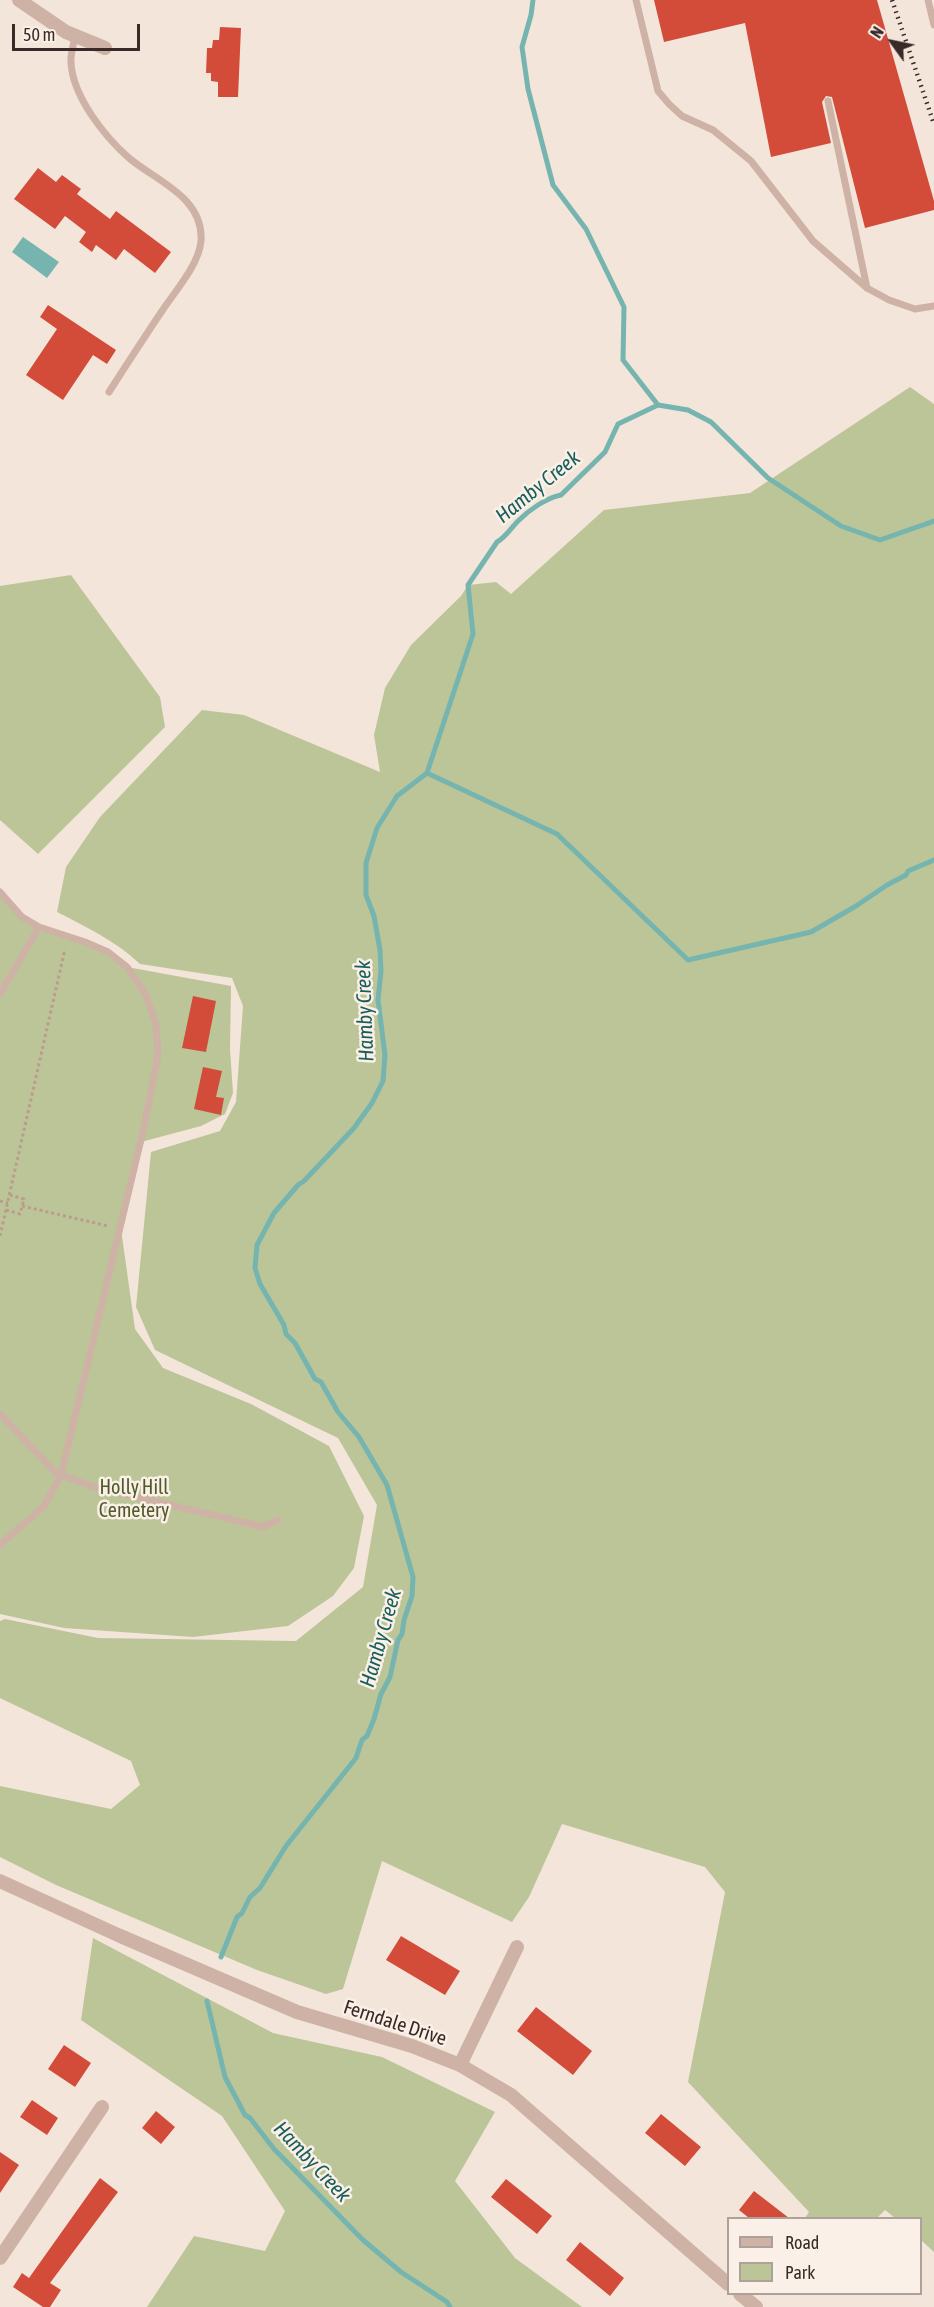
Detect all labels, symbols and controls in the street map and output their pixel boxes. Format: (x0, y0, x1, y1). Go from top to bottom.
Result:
scale bar (15, 12, 142, 50)
north arrow (862, 12, 922, 72)
text: N (867, 23, 887, 41)
text: 50 m (23, 24, 55, 45)
water label: Hamby Creek (491, 445, 585, 529)
water label: Hamby Creek (351, 960, 379, 1062)
park label: Holly Hill Cemetery (99, 1476, 169, 1523)
water label: Hamby Creek (355, 1586, 407, 1690)
street label: Ferndale Drive (340, 1995, 450, 2051)
water label: Hamby Creek (268, 2116, 356, 2208)
legend (727, 2217, 922, 2295)
text: Road (785, 2232, 819, 2253)
text: Park (785, 2262, 815, 2283)

